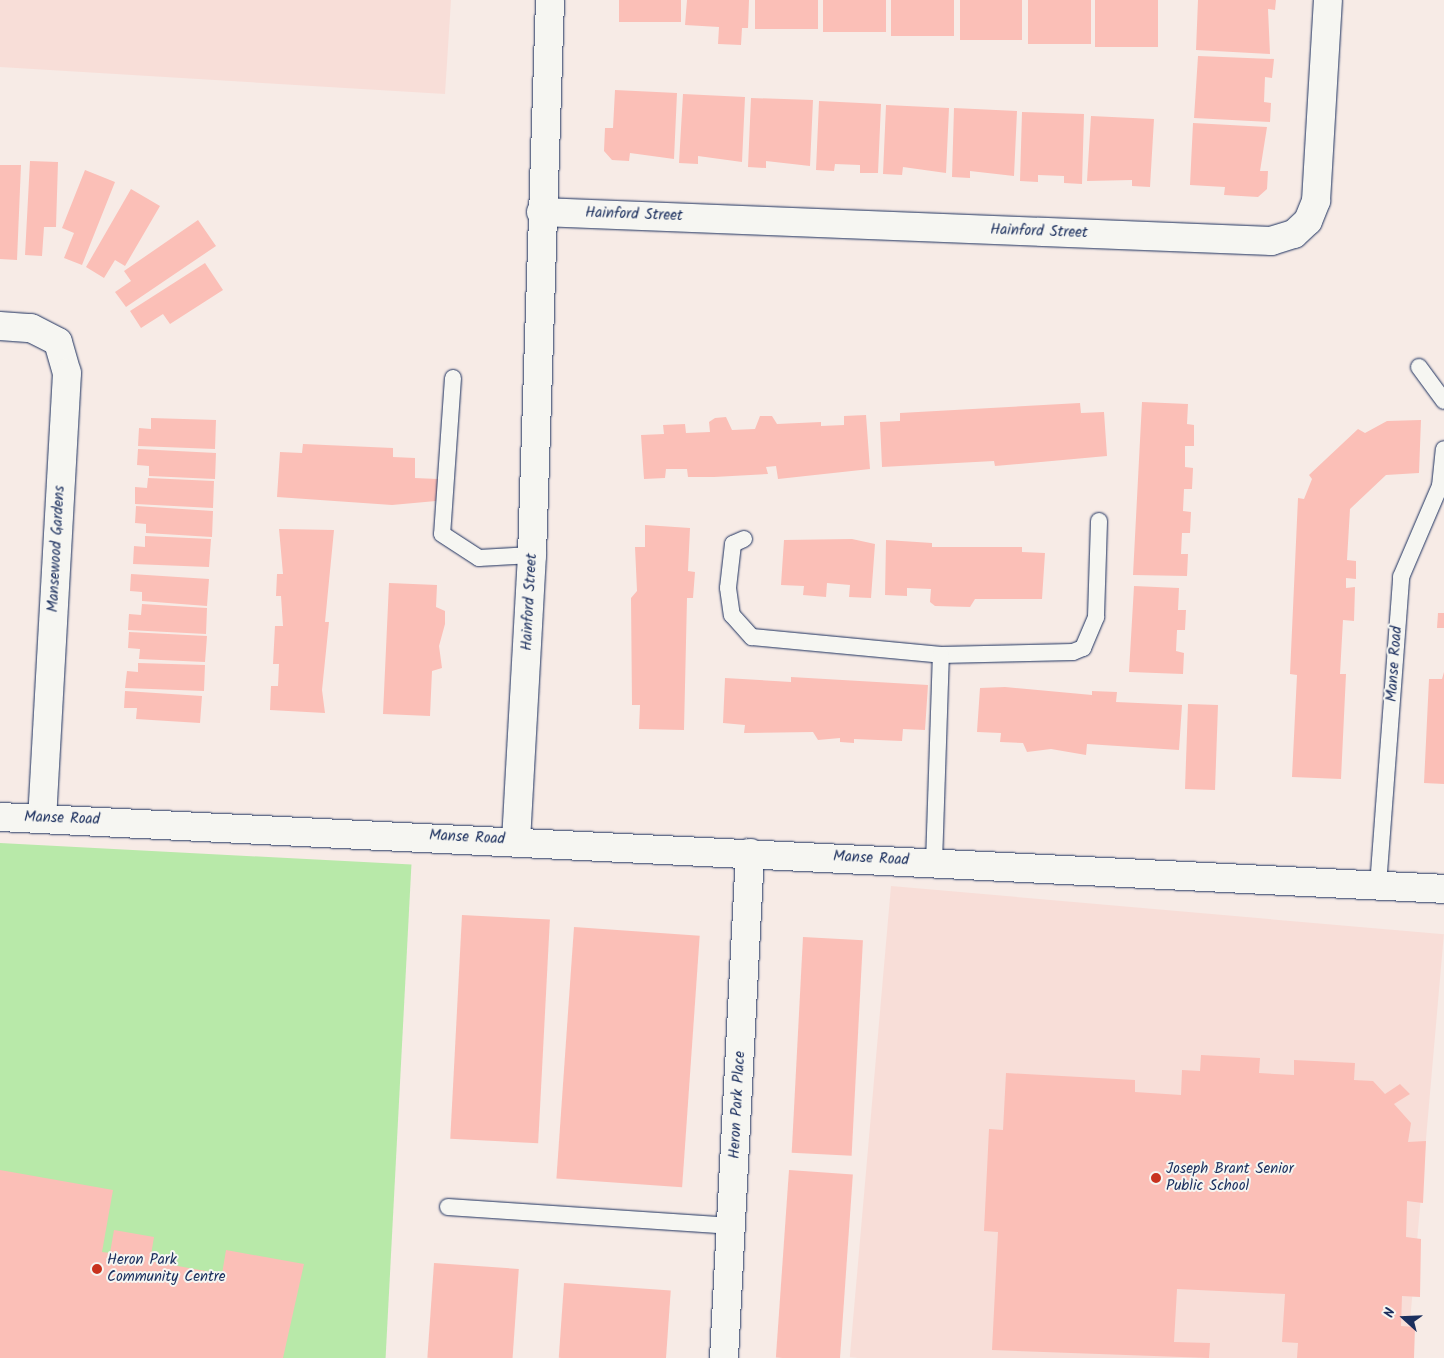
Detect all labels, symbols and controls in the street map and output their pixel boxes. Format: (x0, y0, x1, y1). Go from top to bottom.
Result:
street label: Hainford Street (585, 204, 683, 226)
street label: Hainford Street (990, 221, 1088, 243)
street label: Mansewood Gardens (45, 485, 69, 613)
street label: Hainford Street (518, 553, 542, 651)
street label: Manse Road (1383, 625, 1407, 703)
street label: Manse Road (24, 809, 100, 829)
street label: Manse Road (429, 827, 505, 849)
street label: Manse Road (833, 848, 909, 870)
street label: Heron Park Place (726, 1051, 750, 1159)
place label: Joseph Brant Senior Public School (1166, 1160, 1294, 1195)
marker: Joseph Brant Senior Public School (1150, 1172, 1162, 1184)
place label: Heron Park Community Centre (107, 1251, 226, 1286)
marker: Heron Park Community Centre (91, 1263, 103, 1275)
north arrow (1379, 1293, 1429, 1343)
text: N (1378, 1305, 1402, 1321)

